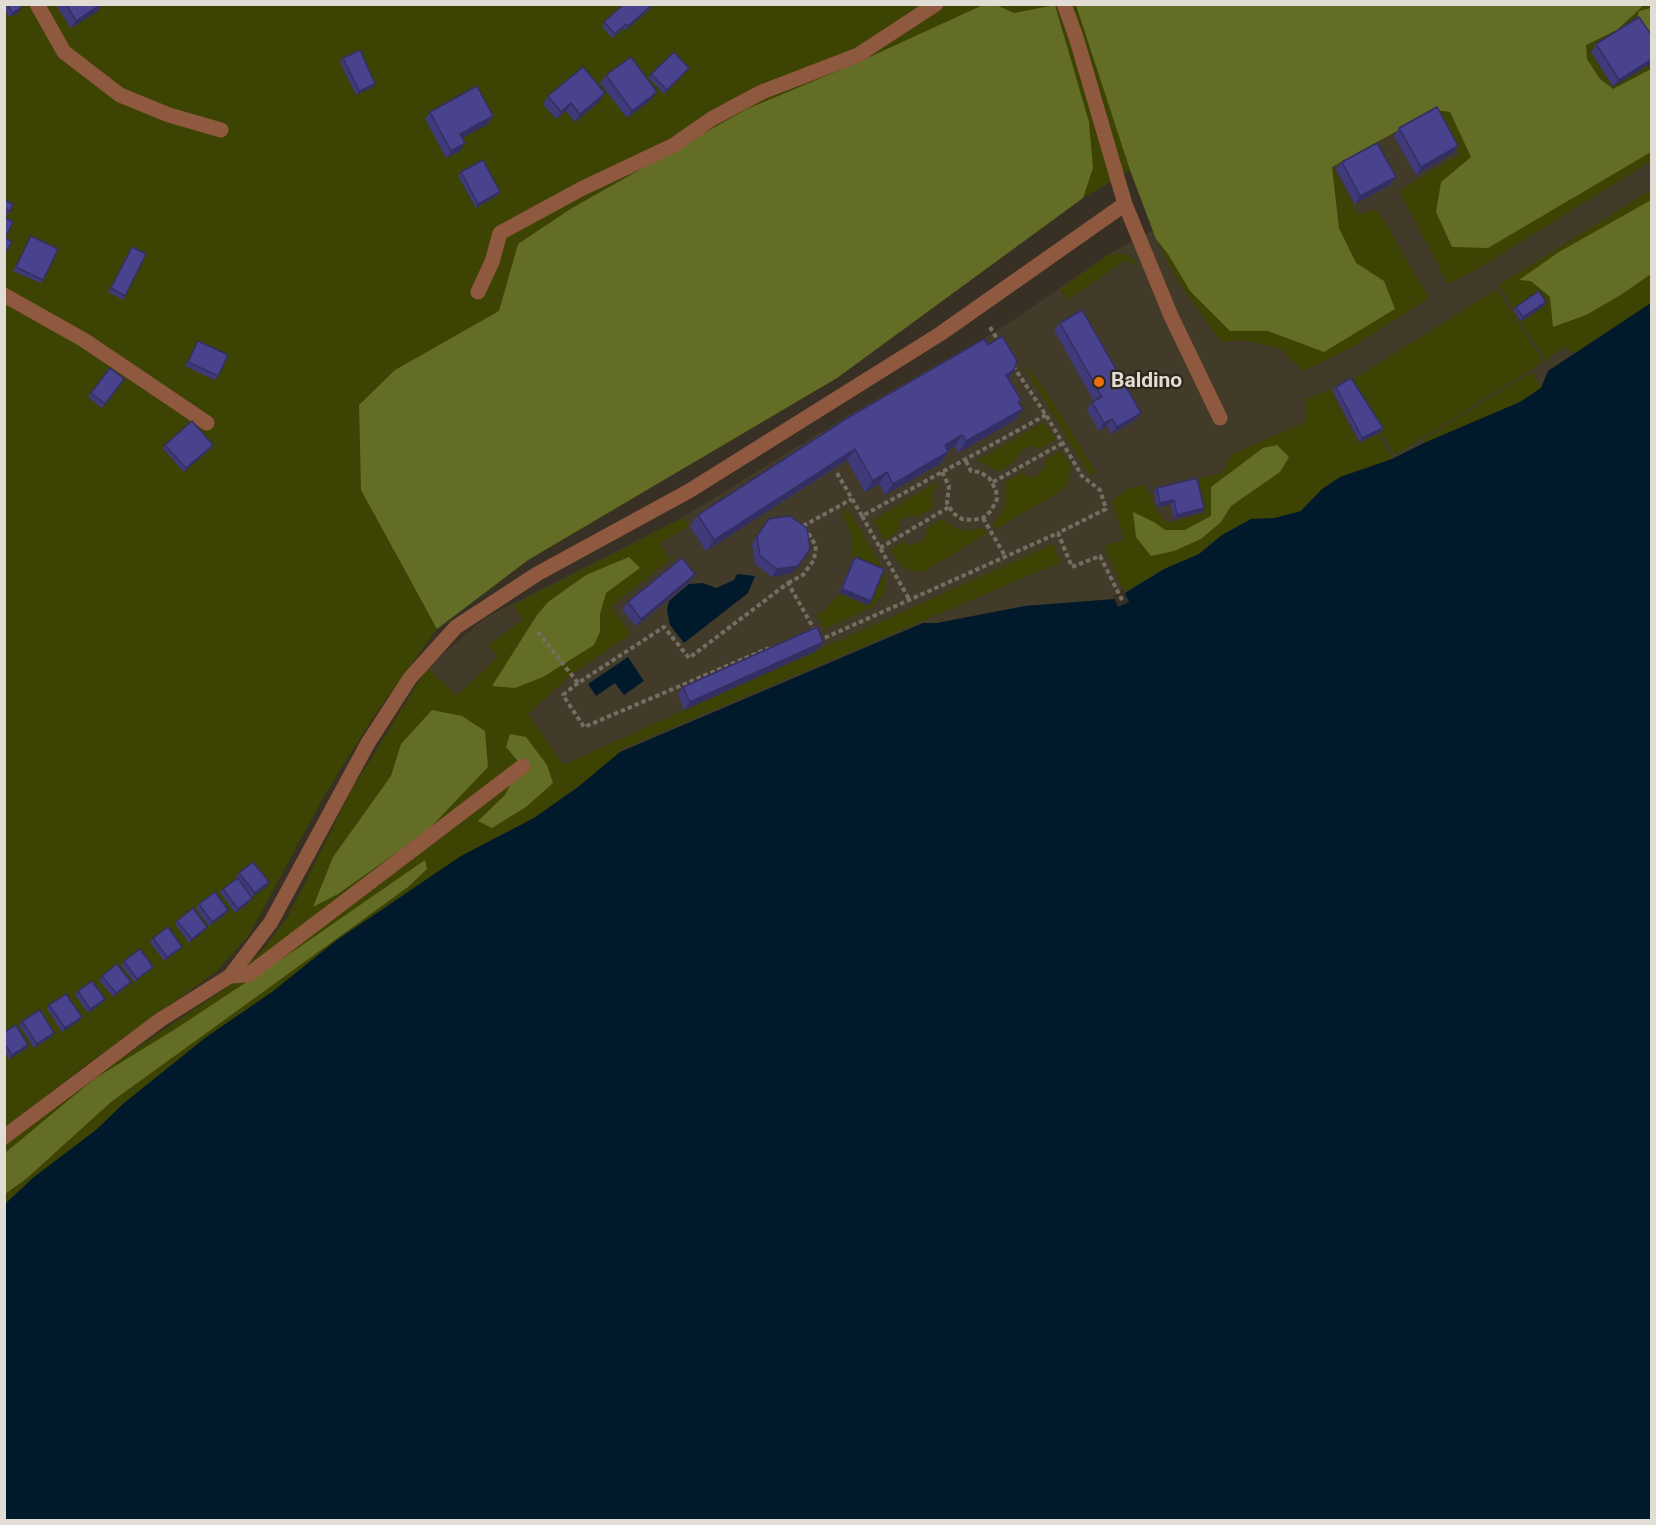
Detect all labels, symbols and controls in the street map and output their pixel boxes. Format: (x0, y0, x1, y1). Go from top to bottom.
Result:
place label: Baldino (1111, 369, 1182, 395)
marker: Baldino (1092, 375, 1106, 389)

